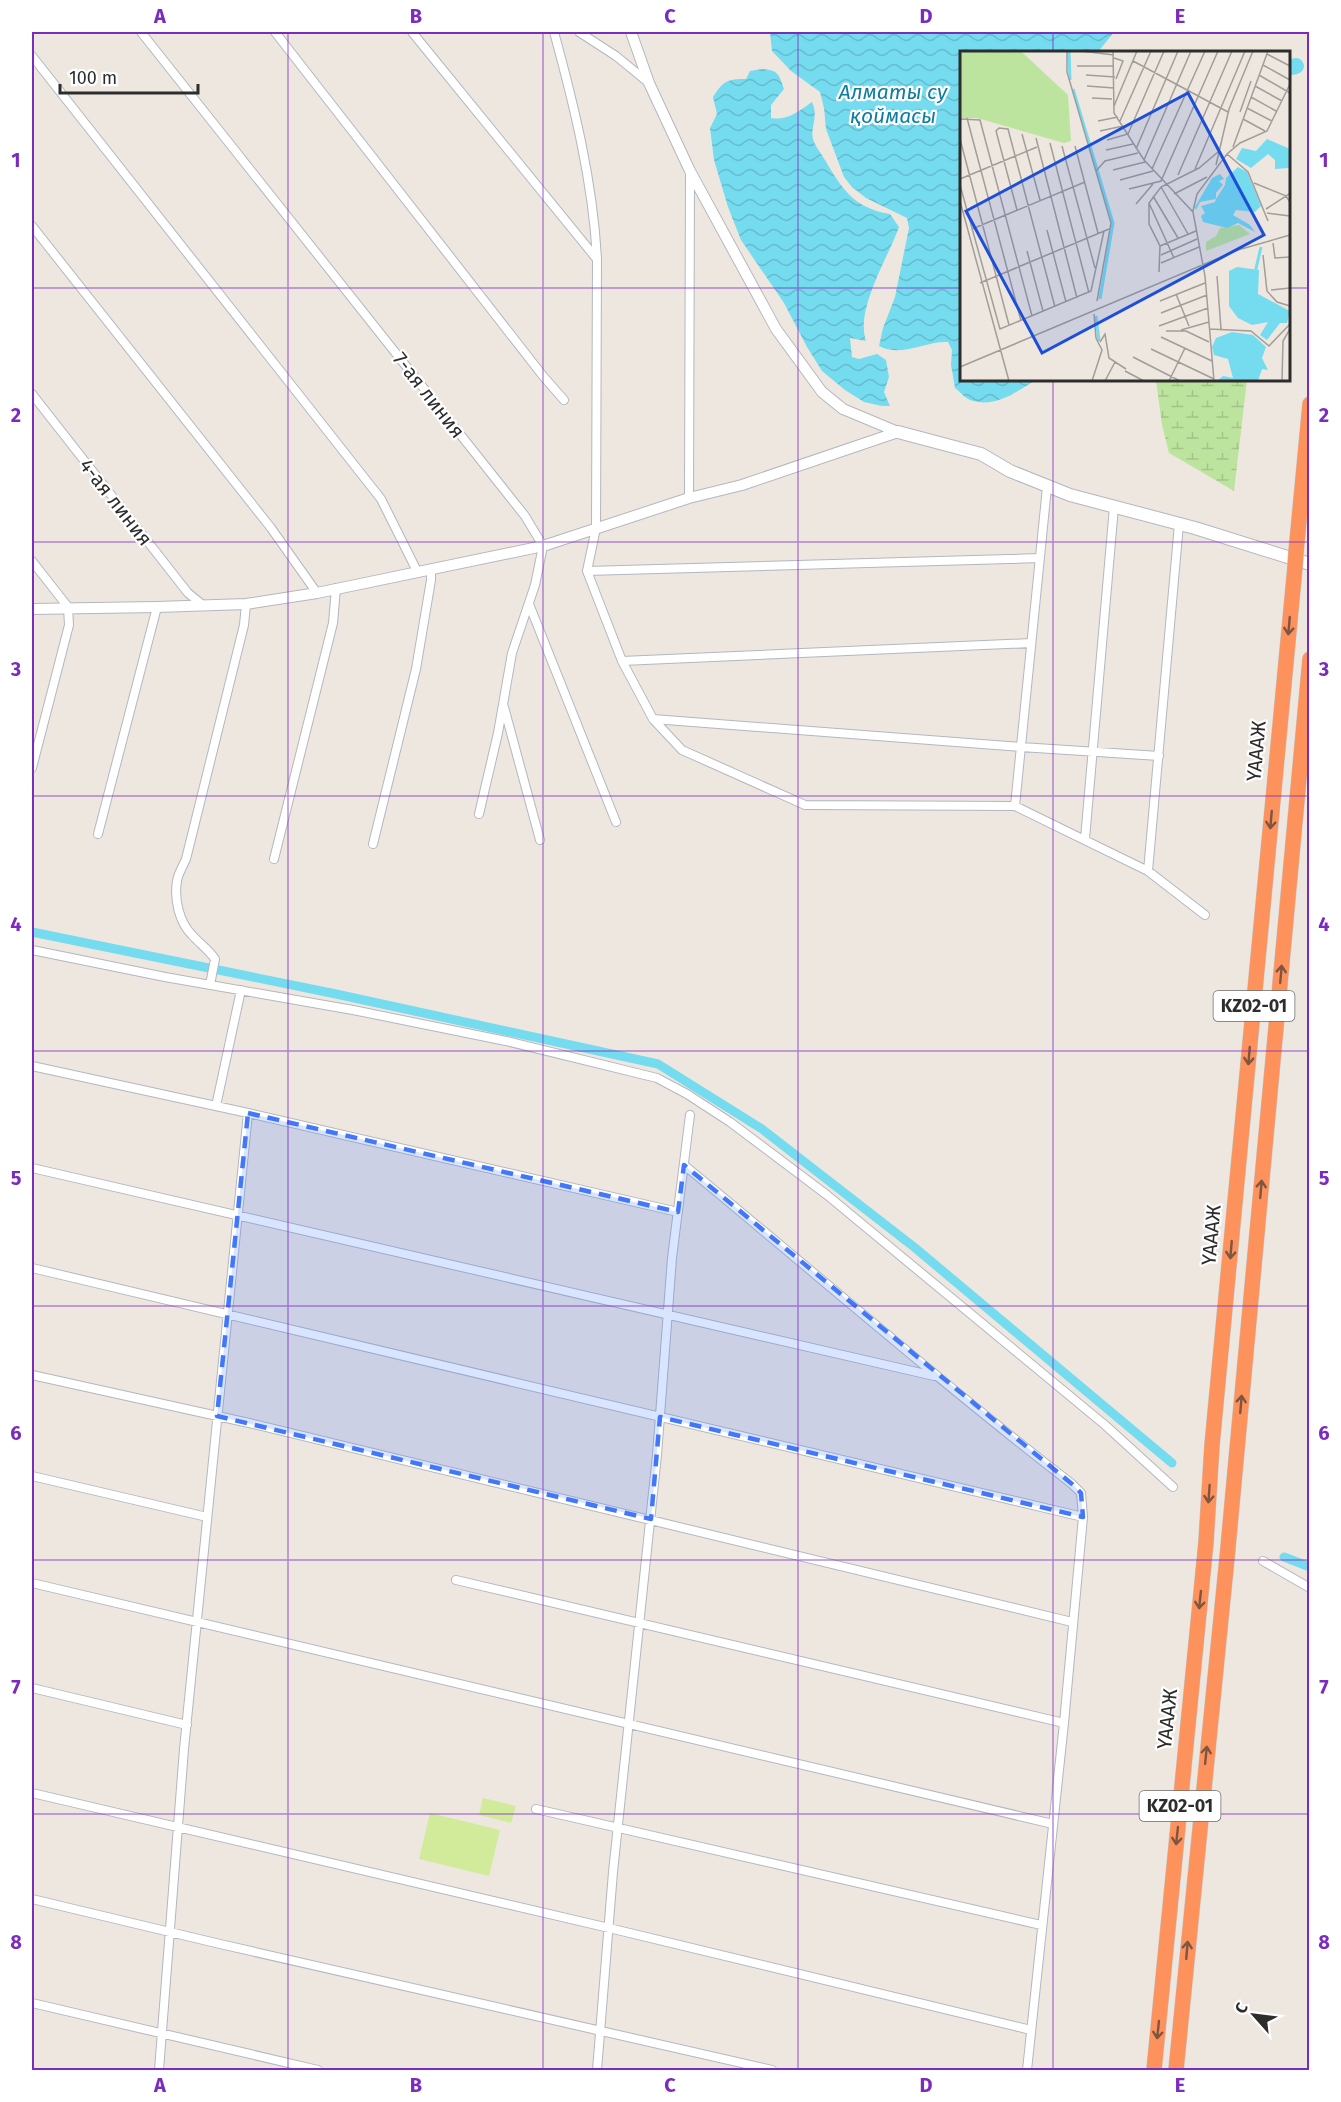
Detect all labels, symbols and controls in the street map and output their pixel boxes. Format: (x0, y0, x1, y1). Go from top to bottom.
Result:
text: A (153, 4, 167, 28)
text: B (410, 4, 422, 28)
text: C (664, 4, 676, 28)
text: D (919, 4, 933, 28)
text: E (1175, 4, 1185, 28)
inset map (960, 51, 1290, 381)
scale bar (60, 57, 198, 95)
text: 100 m (69, 67, 117, 89)
water label: Алматы су қоймасы (838, 79, 948, 129)
text: 1 (11, 148, 21, 172)
text: 1 (1319, 148, 1329, 172)
street label: 7-ая линия (388, 347, 470, 443)
text: 2 (11, 403, 21, 427)
text: 2 (1319, 403, 1329, 427)
street label: 4-ая линия (75, 454, 157, 550)
one-way arrow (1283, 615, 1294, 635)
text: 3 (10, 657, 21, 681)
text: 3 (1318, 657, 1329, 681)
street label: ҮАААЖ (1241, 719, 1271, 782)
one-way arrow (1265, 809, 1276, 829)
text: 4 (10, 912, 22, 936)
text: 4 (1318, 912, 1330, 936)
one-way arrow (1275, 964, 1286, 984)
road number: KZ02-01 (1214, 991, 1294, 1021)
one-way arrow (1243, 1045, 1254, 1065)
text: 5 (11, 1166, 22, 1190)
text: 5 (1319, 1166, 1330, 1190)
one-way arrow (1256, 1179, 1267, 1199)
street label: ҮАААЖ (1196, 1203, 1226, 1266)
one-way arrow (1225, 1239, 1236, 1259)
one-way arrow (1236, 1394, 1247, 1414)
text: 6 (10, 1421, 22, 1445)
text: 6 (1318, 1421, 1330, 1445)
one-way arrow (1203, 1483, 1214, 1503)
one-way arrow (1194, 1590, 1205, 1610)
text: 7 (11, 1675, 21, 1699)
text: 7 (1319, 1675, 1329, 1699)
street label: ҮАААЖ (1152, 1687, 1182, 1751)
one-way arrow (1201, 1746, 1212, 1766)
road number: KZ02-01 (1140, 1791, 1220, 1821)
one-way arrow (1171, 1825, 1182, 1845)
text: 8 (10, 1930, 22, 1954)
text: 8 (1318, 1930, 1330, 1954)
one-way arrow (1182, 1940, 1193, 1960)
north arrow (1224, 1985, 1284, 2045)
text: С (1231, 1999, 1252, 2017)
one-way arrow (1152, 2020, 1163, 2039)
text: A (153, 2073, 167, 2097)
text: B (410, 2073, 422, 2097)
text: C (664, 2073, 676, 2097)
text: D (919, 2073, 933, 2097)
text: E (1175, 2073, 1185, 2097)

